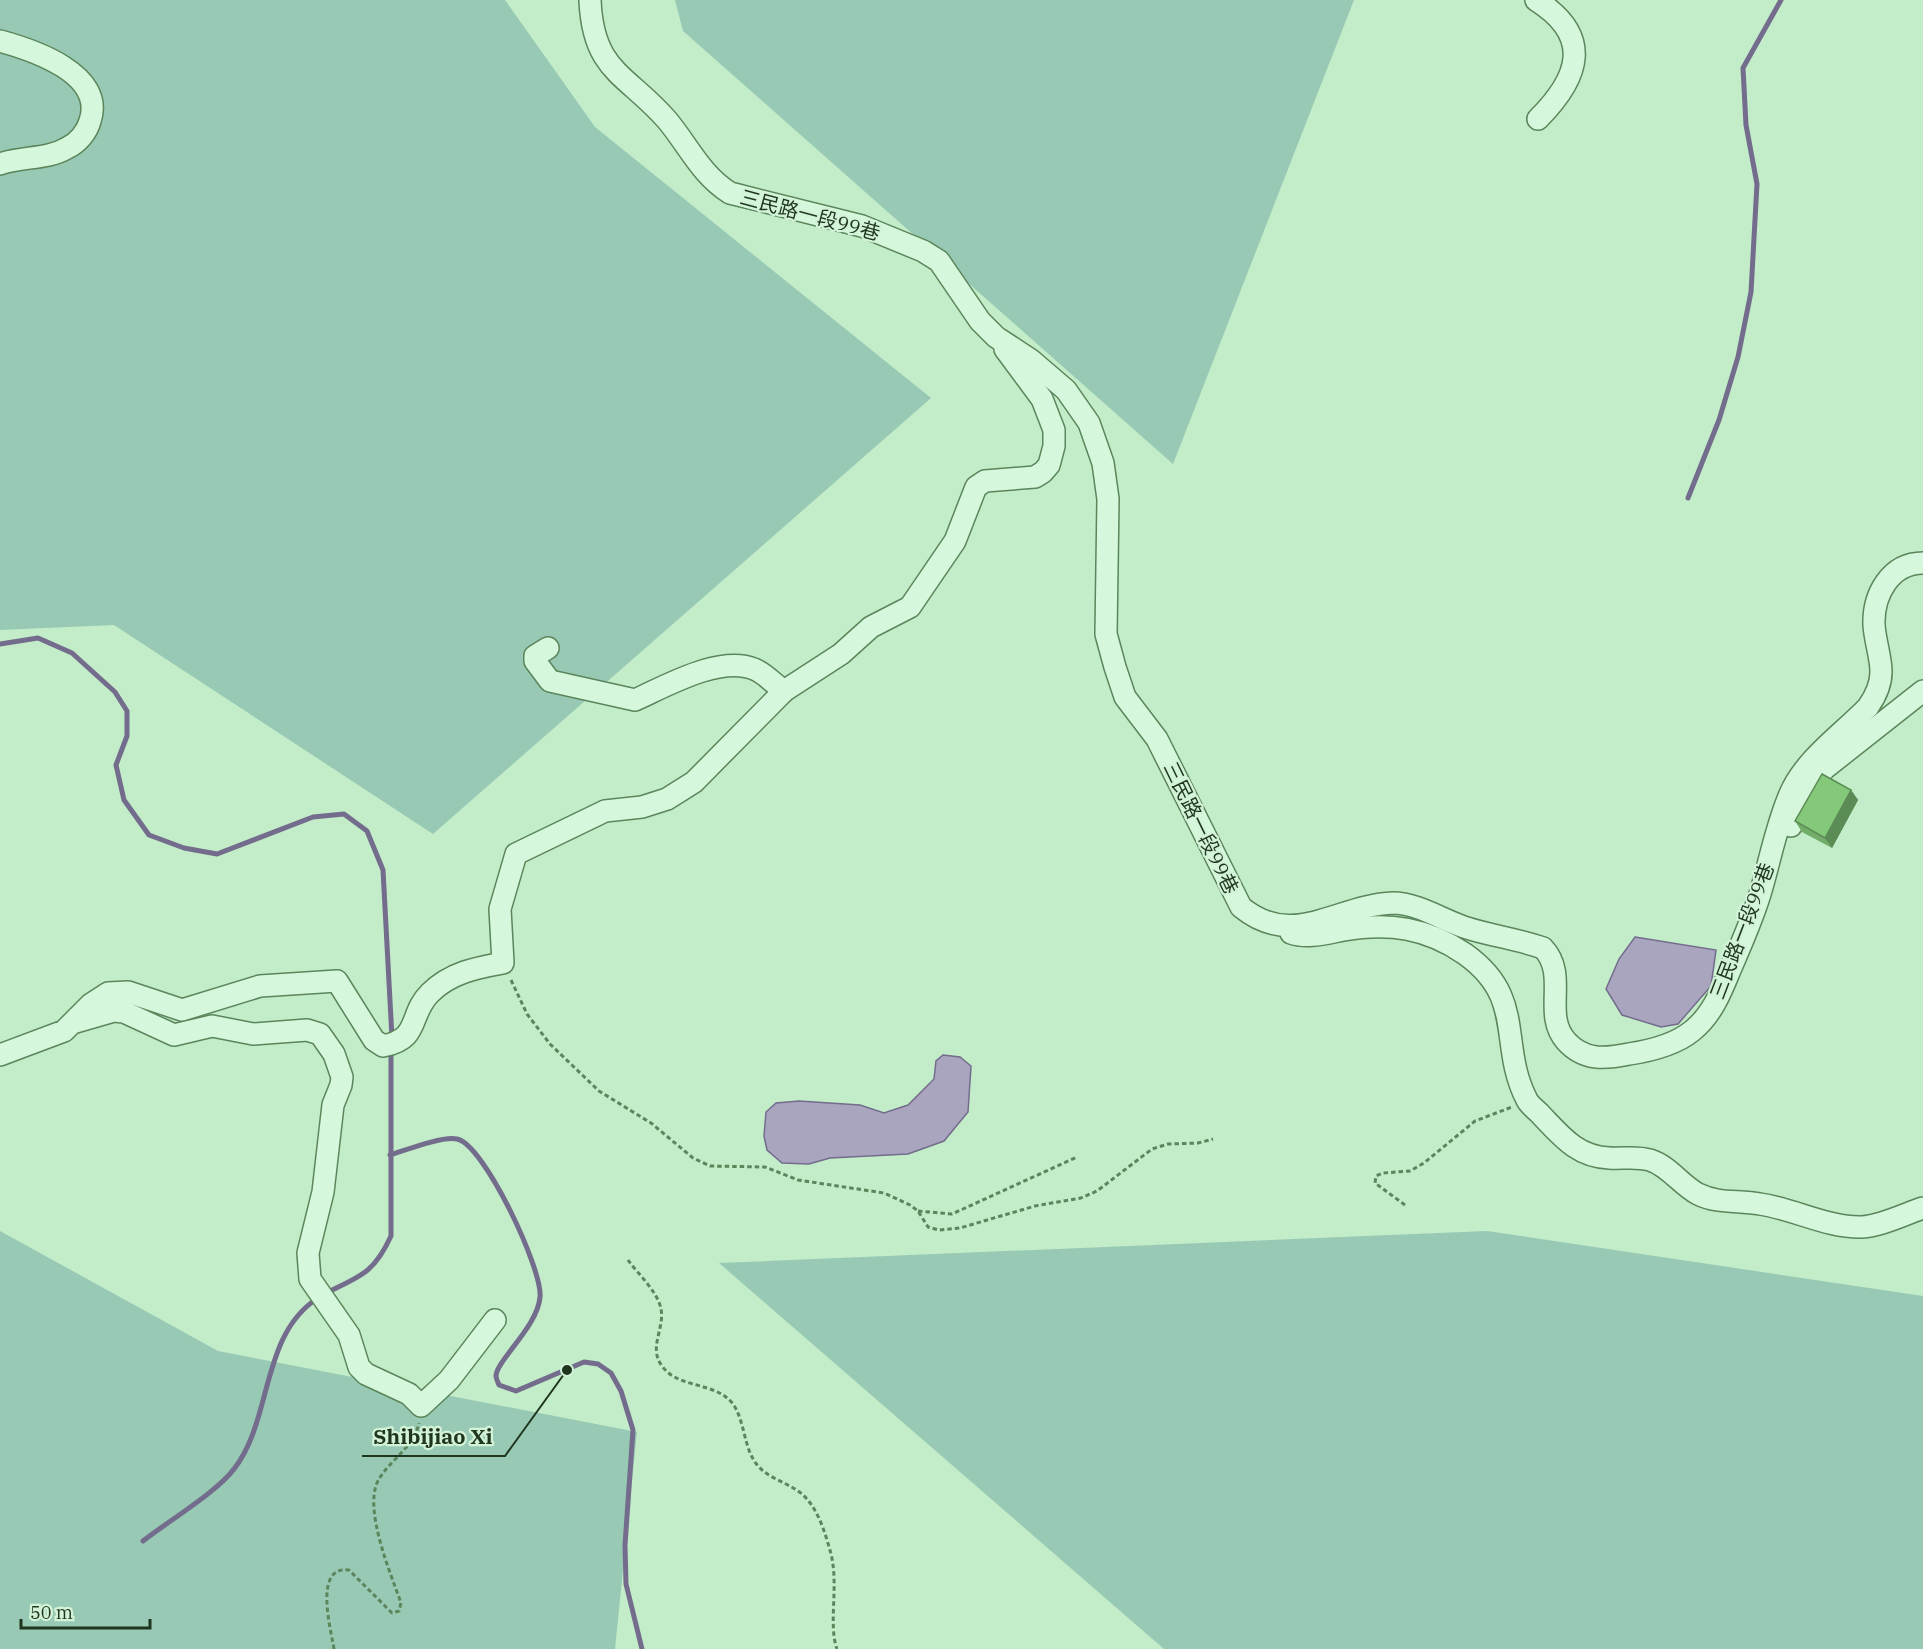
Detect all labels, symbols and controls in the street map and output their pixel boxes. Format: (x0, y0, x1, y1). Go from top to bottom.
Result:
street label: 三民路一段99巷 (737, 183, 883, 246)
street label: 三民路一段99巷 (1158, 757, 1245, 898)
street label: 三民路一段99巷 (1703, 859, 1780, 1003)
callout: Shibijiao Xi (362, 1417, 505, 1456)
text: Shibijiao Xi (373, 1422, 493, 1450)
scale bar (21, 1592, 150, 1630)
text: 50 m (30, 1601, 73, 1624)

